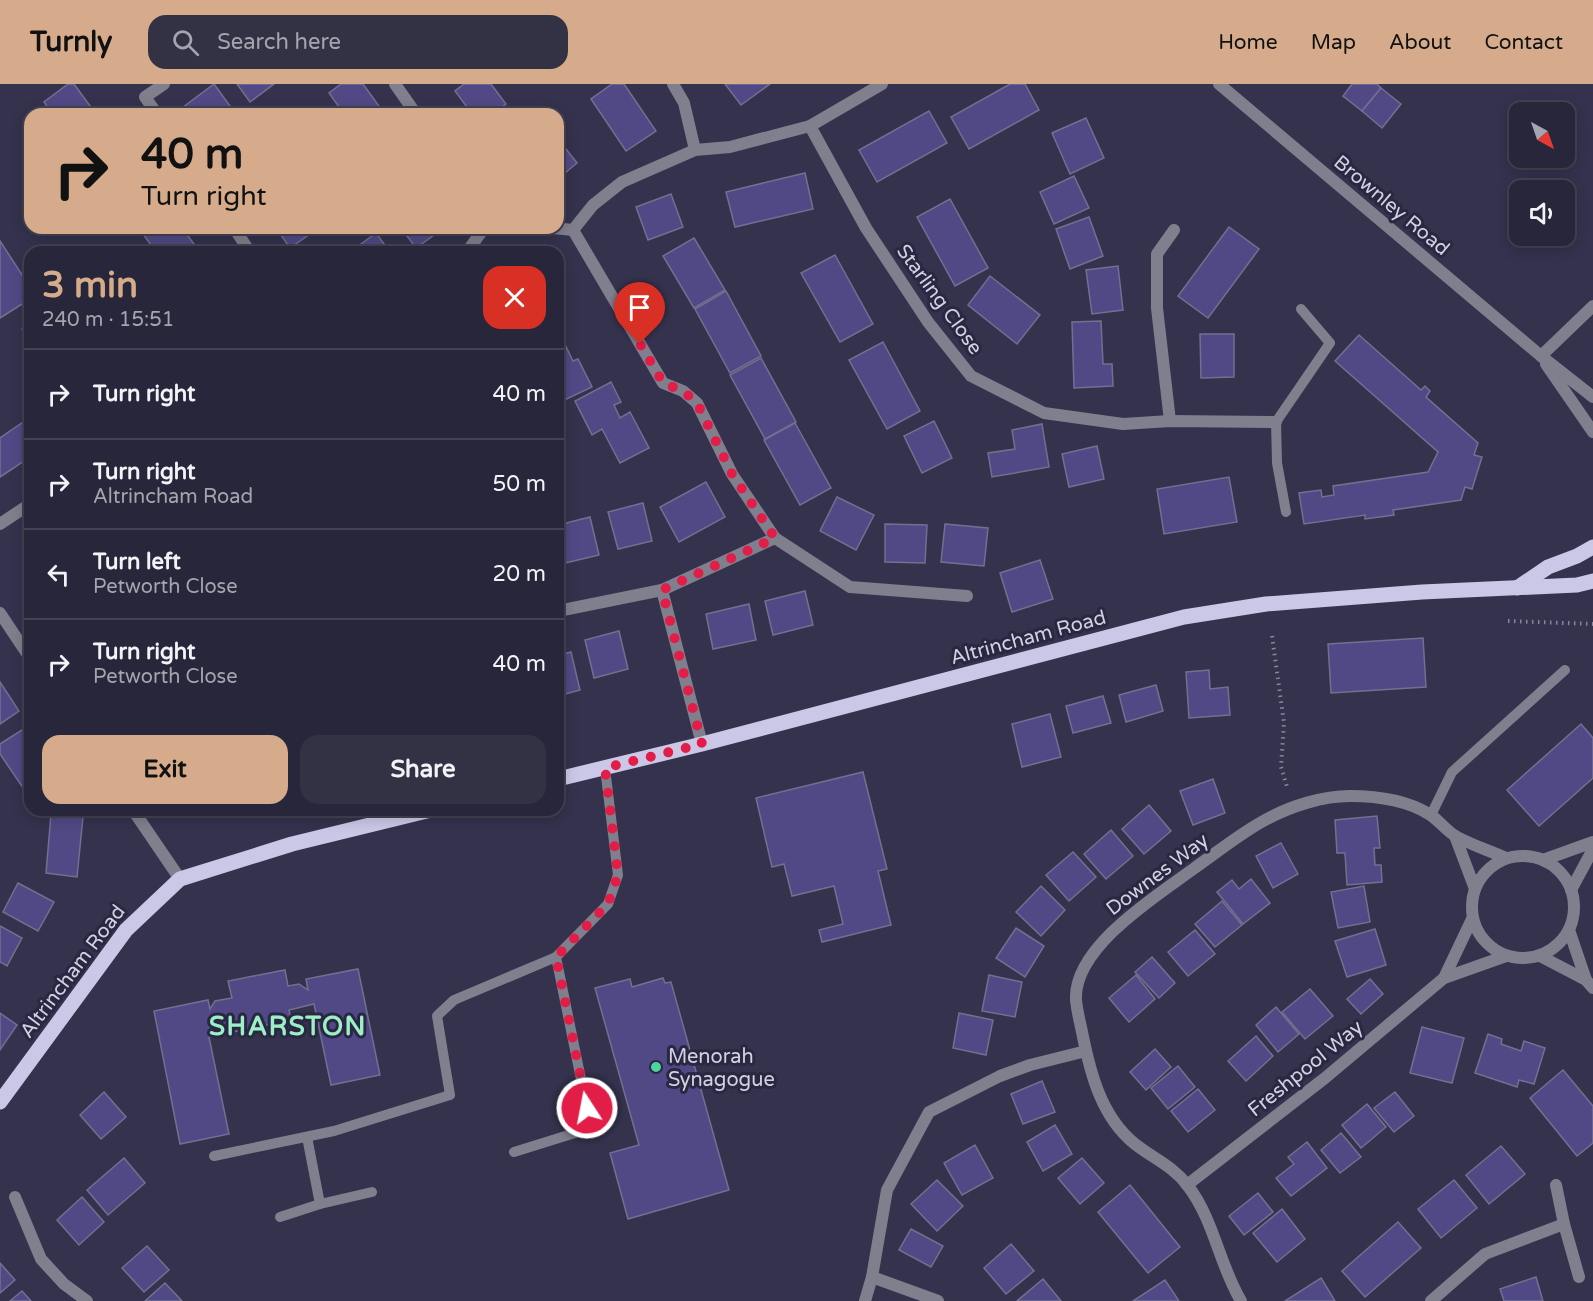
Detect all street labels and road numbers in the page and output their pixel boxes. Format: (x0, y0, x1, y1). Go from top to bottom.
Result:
street label: Brownley Road (1329, 150, 1454, 261)
street label: Starling Close (891, 240, 987, 359)
street label: Altrincham Road (948, 606, 1109, 670)
street label: Downes Way (1102, 828, 1214, 921)
street label: Altrincham Road (15, 900, 131, 1043)
street label: Freshpool Way (1244, 1015, 1368, 1122)

